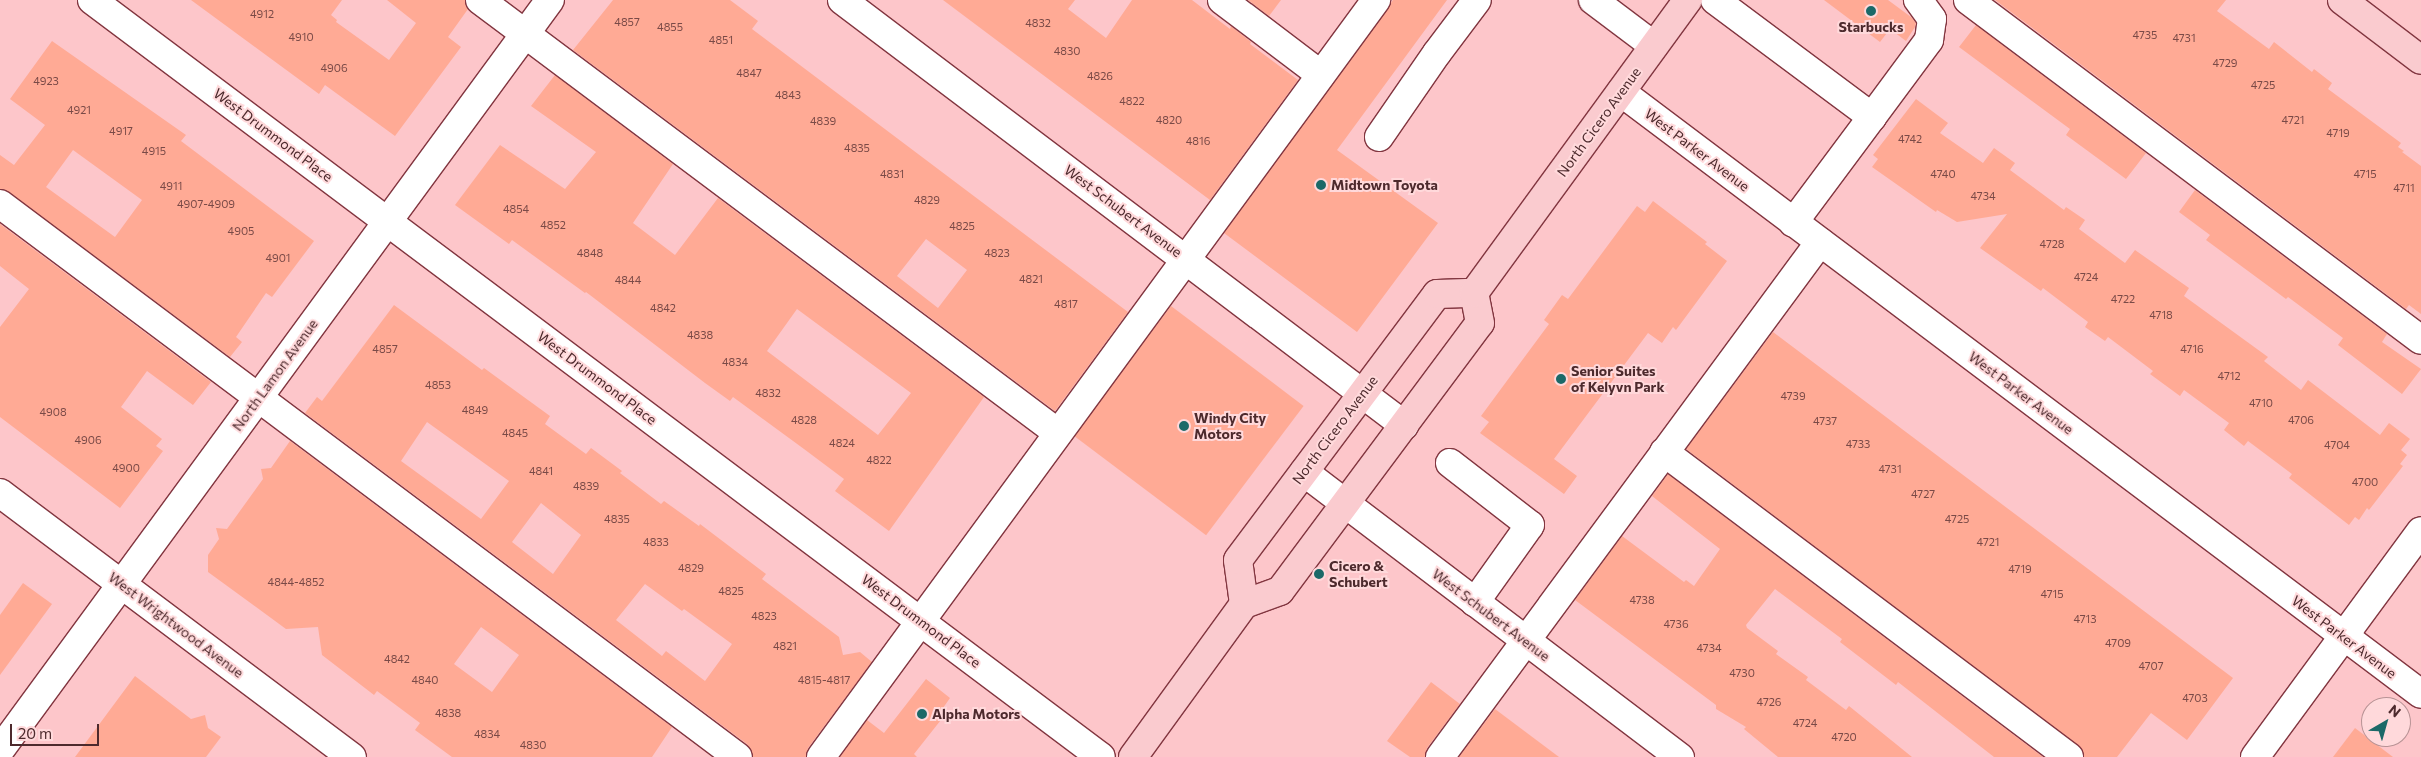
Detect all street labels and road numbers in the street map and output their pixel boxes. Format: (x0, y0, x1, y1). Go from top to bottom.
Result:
street label: North Cicero Avenue (1554, 64, 1644, 180)
street label: West Drummond Place (210, 85, 336, 185)
street label: West Parker Avenue (1641, 105, 1753, 195)
street label: West Schubert Avenue (1061, 161, 1185, 261)
street label: North Lamon Avenue (229, 316, 321, 434)
street label: West Drummond Place (534, 328, 660, 428)
street label: West Parker Avenue (1965, 348, 2077, 438)
street label: North Cicero Avenue (1289, 372, 1381, 488)
street label: West Schubert Avenue (1429, 565, 1553, 665)
street label: West Wrightwood Avenue (105, 569, 247, 681)
street label: West Drummond Place (858, 571, 984, 671)
street label: West Parker Avenue (2288, 592, 2400, 682)

